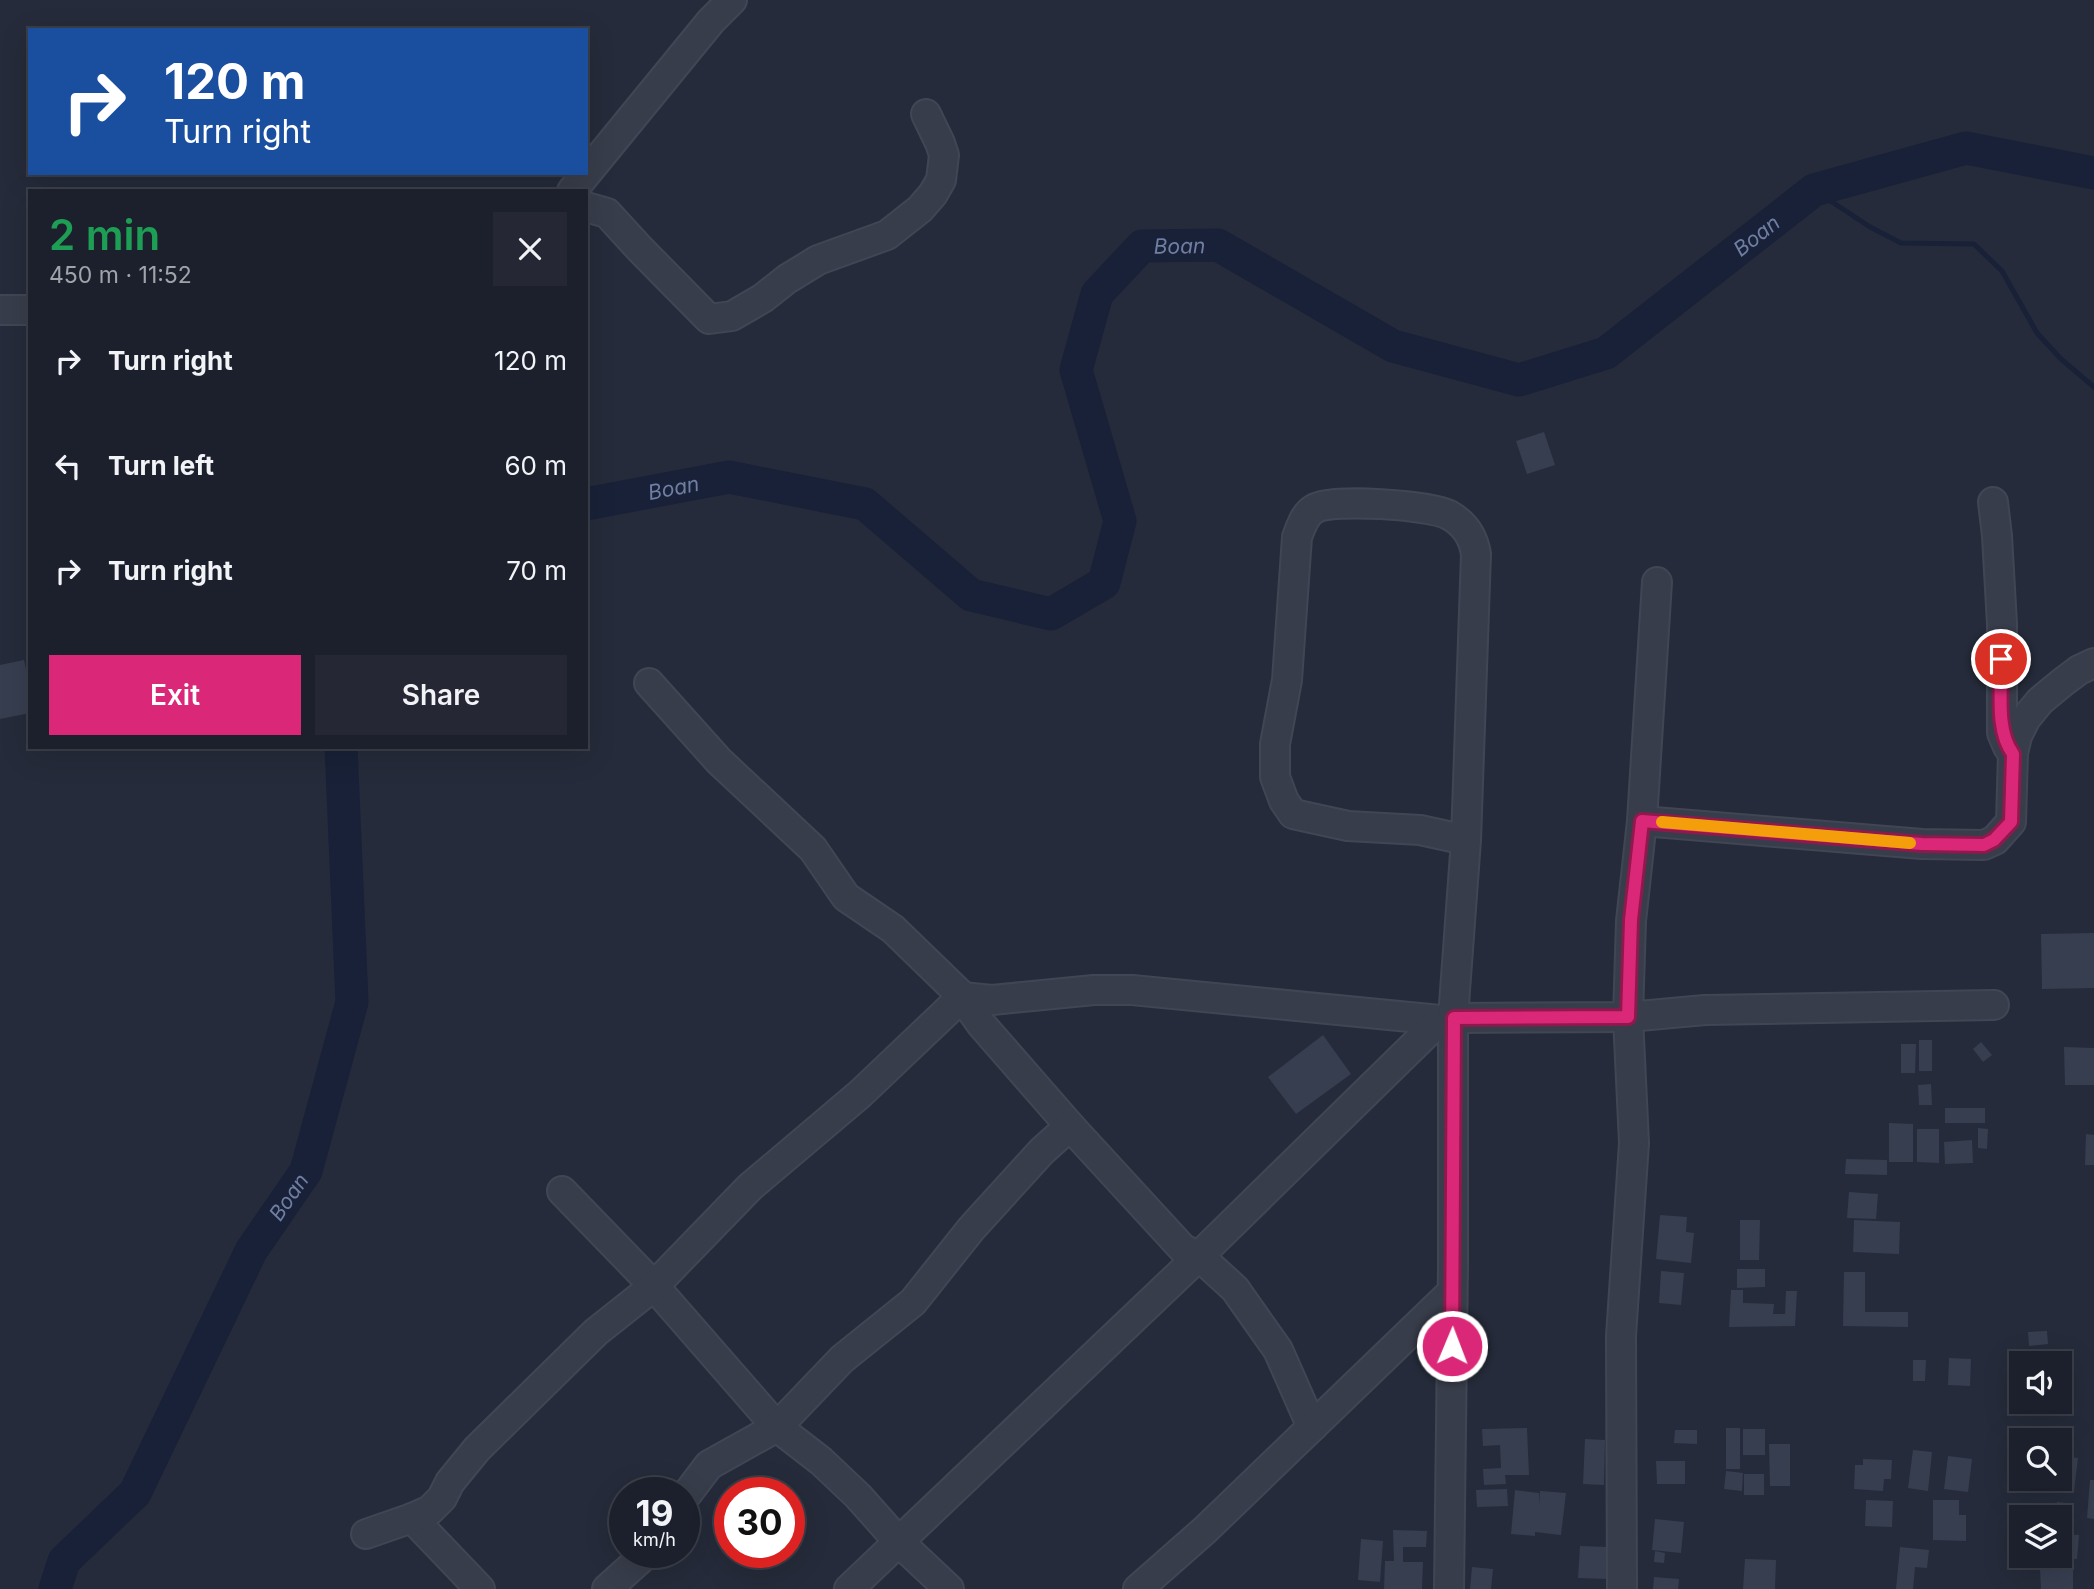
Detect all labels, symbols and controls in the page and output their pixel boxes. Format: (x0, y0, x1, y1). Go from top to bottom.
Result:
text: 120 m (164, 52, 305, 111)
icon: right (49, 56, 140, 147)
text: Turn right (164, 112, 311, 151)
text: 2 min (49, 209, 160, 260)
water label: Boan (1728, 209, 1784, 261)
button: close (493, 212, 567, 286)
water label: Boan (1154, 233, 1206, 258)
text: 450 m · 11:52 (49, 261, 192, 289)
icon: right (49, 342, 87, 380)
text: Turn right (108, 345, 233, 376)
text: 120 m (494, 345, 567, 376)
icon: left (49, 447, 87, 485)
text: Turn left (108, 450, 214, 481)
text: 60 m (504, 450, 567, 481)
water label: Boan (646, 470, 701, 505)
icon: right (49, 552, 87, 590)
text: Turn right (108, 555, 233, 586)
text: 70 m (506, 555, 567, 586)
pin (1971, 629, 2031, 689)
icon: arrive (1982, 640, 2020, 678)
button: Exit (49, 655, 301, 735)
button: Share (315, 655, 567, 735)
water label: Boan (263, 1168, 313, 1225)
position arrow (1415, 1309, 1489, 1383)
map controls (2009, 1351, 2072, 1568)
button: sound (2009, 1351, 2072, 1414)
button: search (2009, 1428, 2072, 1491)
speed limit sign: 30 (714, 1477, 805, 1568)
text: 19 (636, 1492, 673, 1534)
button: layers (2009, 1505, 2072, 1568)
text: km/h (633, 1529, 676, 1550)

